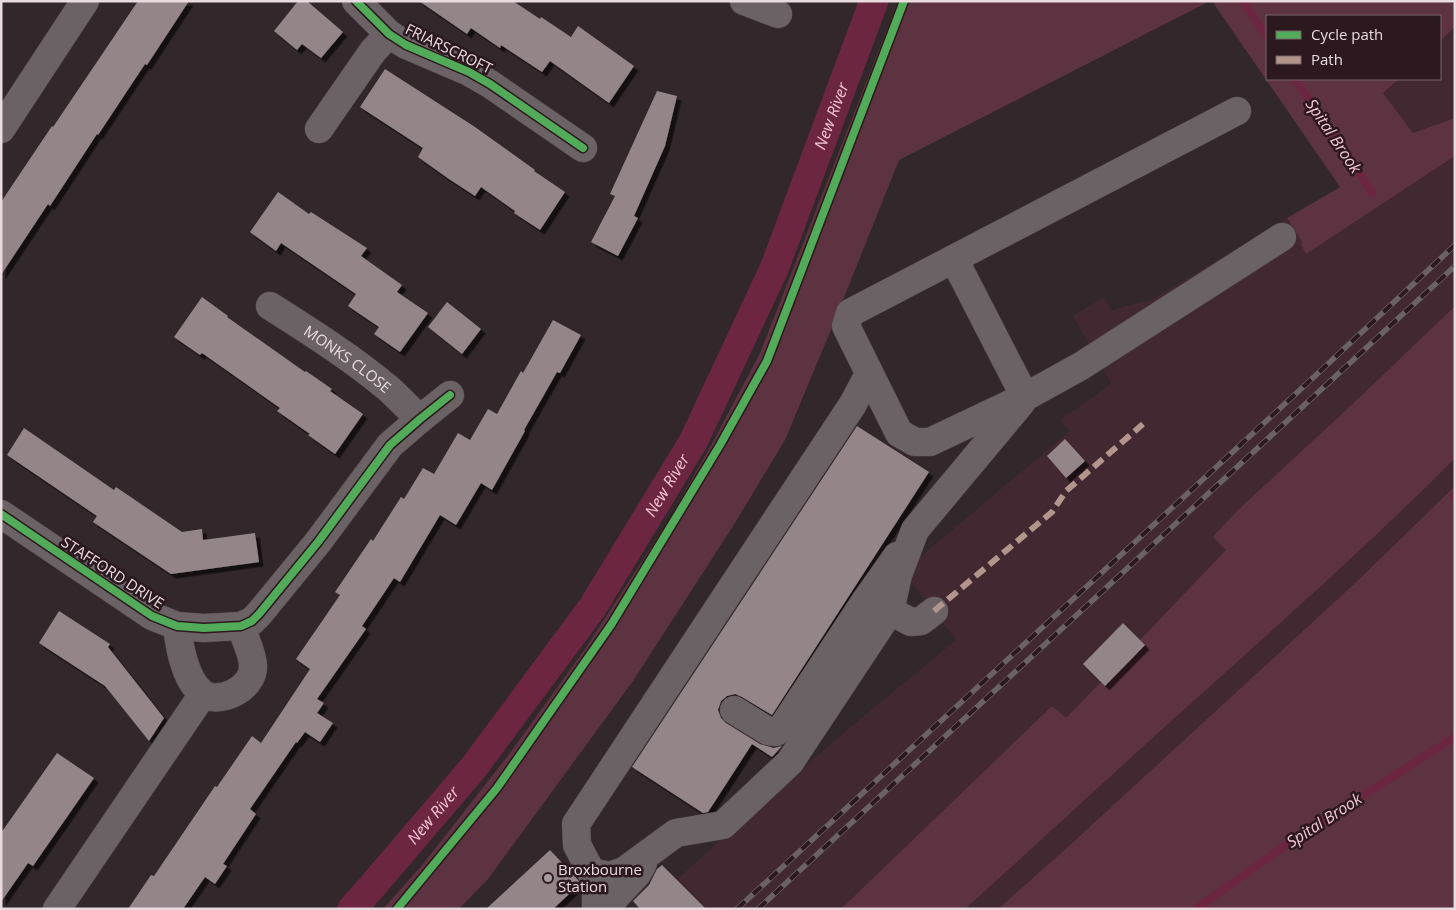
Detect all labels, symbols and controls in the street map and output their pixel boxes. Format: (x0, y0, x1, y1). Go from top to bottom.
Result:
legend (1266, 15, 1441, 80)
street label: FRIARSCROFT (402, 18, 497, 78)
text: Cycle path (1311, 24, 1383, 44)
text: Path (1311, 49, 1343, 69)
water label: New River (809, 79, 854, 152)
water label: Spital Brook (1301, 94, 1368, 179)
street label: MONKS CLOSE (300, 320, 396, 397)
water label: New River (639, 449, 695, 521)
street label: STAFFORD DRIVE (58, 531, 168, 613)
water label: New River (402, 781, 464, 849)
water label: Spital Brook (1282, 787, 1367, 853)
place label: Broxbourne Station (558, 859, 642, 896)
marker: Broxbourne Station (542, 872, 554, 884)

